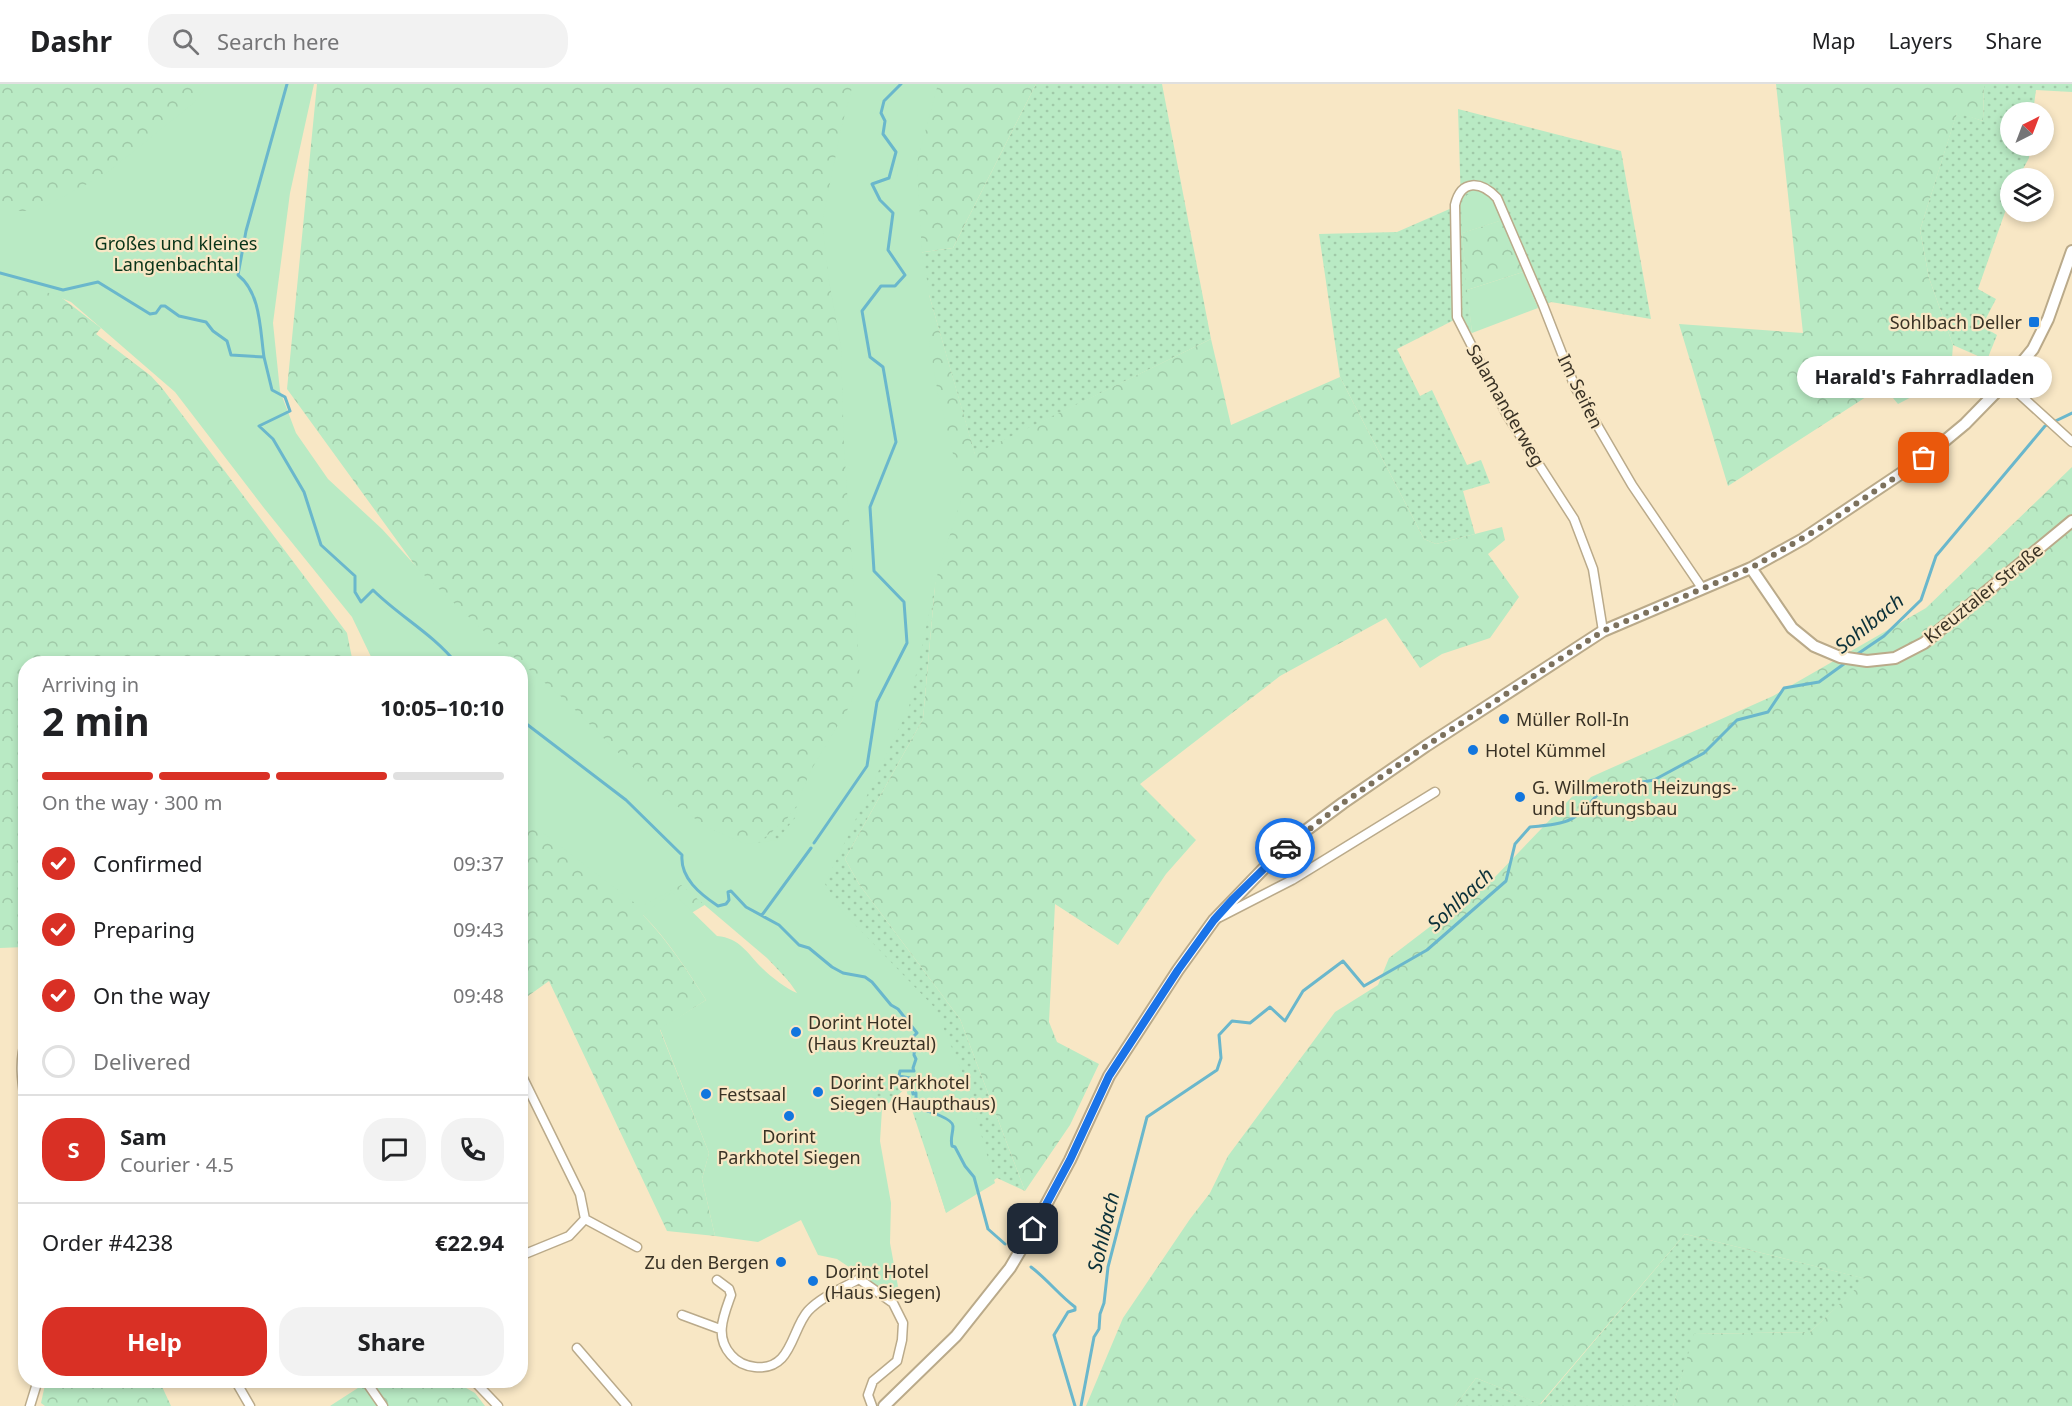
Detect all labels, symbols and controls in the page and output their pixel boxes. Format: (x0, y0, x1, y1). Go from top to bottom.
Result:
search box (148, 14, 568, 68)
text: Dashr (30, 22, 112, 60)
icon: search (169, 25, 202, 58)
text: Search here (217, 26, 339, 56)
text: Map (1812, 27, 1856, 55)
text: Layers (1889, 27, 1953, 55)
text: Share (1986, 27, 2042, 55)
north arrow (2000, 102, 2054, 156)
map controls (2000, 102, 2054, 222)
button: layers (2000, 168, 2054, 222)
park label: Großes und kleines Langenbachtal (95, 231, 257, 276)
place label: Sohlbach Deller (1890, 310, 2023, 334)
marker: Sohlbach Deller (2027, 315, 2041, 329)
street label: Salamanderweg (1461, 340, 1551, 470)
street label: Im Seifen (1553, 350, 1609, 432)
callout: Harald's Fahrradladen (1796, 356, 2052, 398)
text: Harald's Fahrradladen (1815, 363, 2034, 390)
pin (1898, 432, 1949, 483)
icon: bag (1907, 441, 1940, 474)
street label: Kreuztaler Straße (1919, 538, 2047, 648)
water label: Sohlbach (1829, 587, 1909, 659)
text: Arriving in (42, 671, 139, 698)
text: 10:05–10:10 (380, 692, 504, 722)
text: 2 min (42, 694, 149, 747)
place label: Müller Roll-In (1516, 707, 1629, 731)
marker: Müller Roll-In (1497, 712, 1511, 726)
place label: Hotel Kümmel (1485, 738, 1606, 762)
marker: Hotel Kümmel (1466, 743, 1480, 757)
place label: G. Willmeroth Heizungs- und Lüftungsbau (1532, 775, 1737, 820)
text: On the way · 300 m (42, 789, 222, 816)
marker: G. Willmeroth Heizungs- und Lüftungsbau (1513, 790, 1527, 804)
courier (1255, 818, 1315, 878)
icon: car (1269, 832, 1302, 865)
icon: check (42, 847, 75, 880)
text: Confirmed (93, 848, 203, 878)
text: 09:37 (453, 850, 504, 877)
water label: Sohlbach (1421, 861, 1499, 937)
icon: check (42, 913, 75, 946)
text: Preparing (93, 914, 195, 944)
text: 09:43 (453, 916, 504, 943)
icon: check (42, 979, 75, 1012)
text: On the way (93, 980, 210, 1010)
text: 09:48 (453, 982, 504, 1009)
place label: Dorint Hotel (Haus Kreuztal) (808, 1010, 936, 1055)
marker: Dorint Hotel (Haus Kreuztal) (789, 1025, 803, 1039)
text: Delivered (93, 1046, 191, 1076)
place label: Dorint Parkhotel Siegen (Haupthaus) (830, 1070, 996, 1115)
place label: Festsaal (718, 1082, 786, 1106)
marker: Dorint Parkhotel Siegen (Haupthaus) (811, 1085, 825, 1099)
marker: Festsaal (699, 1087, 713, 1101)
marker: Dorint Parkhotel Siegen (782, 1109, 796, 1123)
button: chat (363, 1118, 426, 1181)
button: phone (441, 1118, 504, 1181)
text: Sam (120, 1121, 167, 1151)
place label: Dorint Parkhotel Siegen (717, 1124, 861, 1169)
text: S (67, 1134, 80, 1164)
text: Courier · 4.5 (120, 1151, 234, 1178)
water label: Sohlbach (1081, 1189, 1125, 1275)
pin (1007, 1203, 1058, 1254)
icon: home (1016, 1212, 1049, 1245)
text: Order #4238 (42, 1227, 173, 1257)
text: €22.94 (435, 1227, 504, 1257)
place label: Zu den Bergen (644, 1250, 769, 1274)
marker: Zu den Bergen (774, 1255, 788, 1269)
place label: Dorint Hotel (Haus Siegen) (825, 1259, 941, 1304)
marker: Dorint Hotel (Haus Siegen) (806, 1274, 820, 1288)
button: Help (42, 1307, 267, 1376)
button: Share (279, 1307, 504, 1376)

